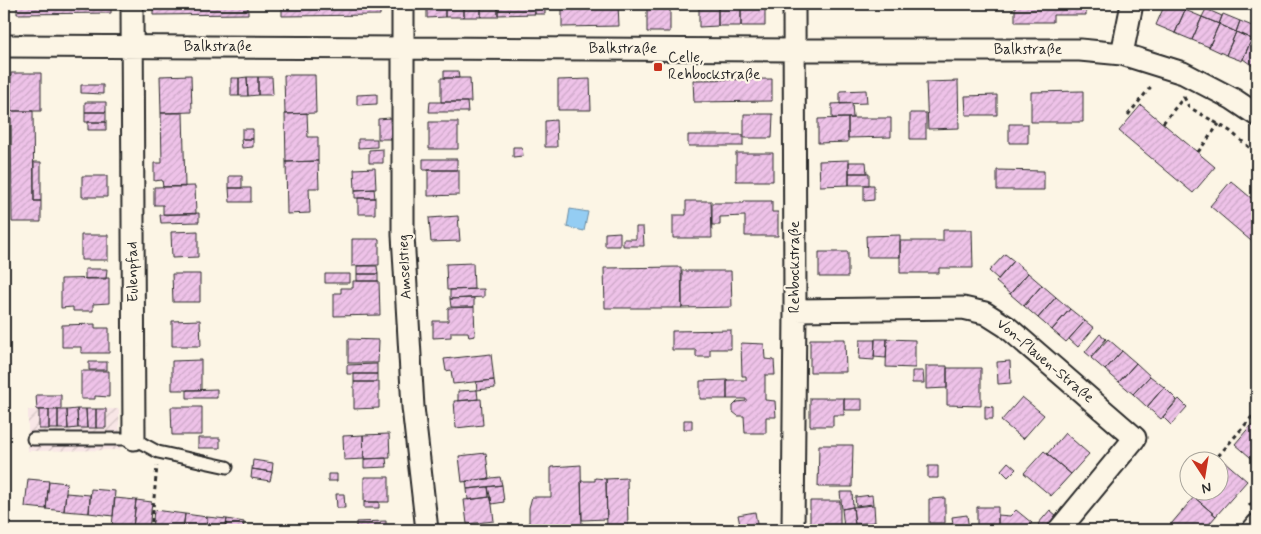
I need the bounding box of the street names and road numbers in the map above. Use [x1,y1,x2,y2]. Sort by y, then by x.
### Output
street label: Balkstraße [184,37,252,57]
street label: Balkstraße [589,39,657,59]
street label: Balkstraße [994,40,1062,60]
street label: Rehbockstraße [785,221,805,313]
street label: Amselstieg [393,234,417,300]
street label: Eulenpfad [122,241,144,303]
street label: Von-Plauen-Straße [992,314,1098,408]

